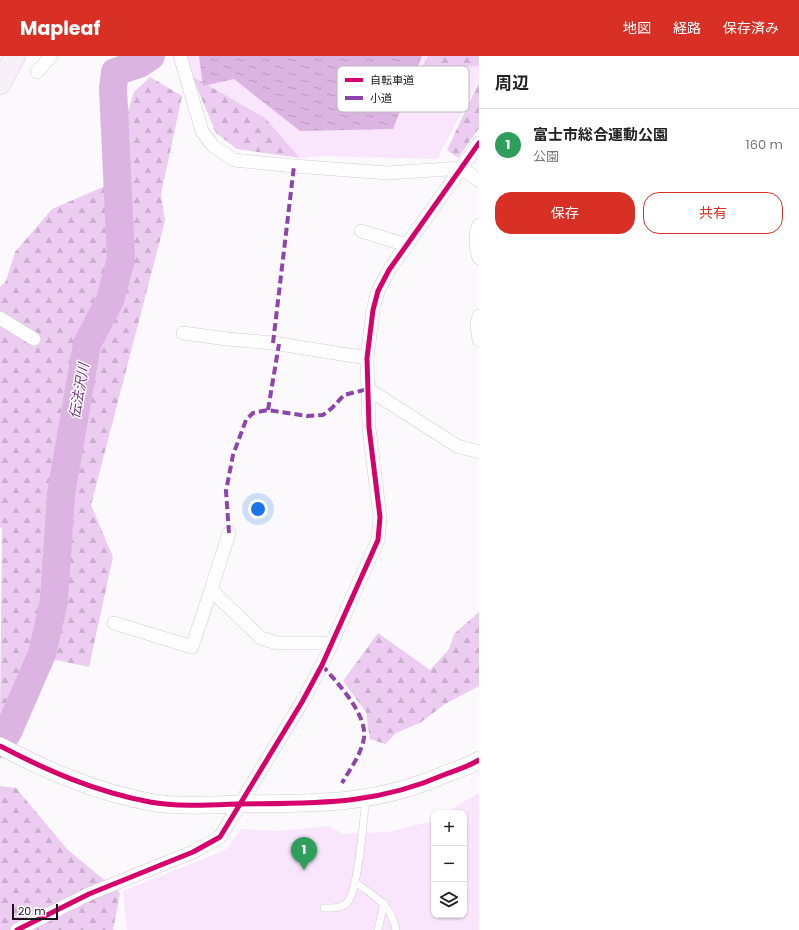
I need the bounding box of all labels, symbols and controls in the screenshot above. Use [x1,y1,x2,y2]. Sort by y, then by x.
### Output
text: Mapleaf [20,15,100,42]
text: 地図 [623,18,651,38]
text: 経路 [673,18,701,38]
text: 保存済み [723,18,779,38]
legend [337,66,469,112]
text: 周辺 [495,71,529,95]
text: 自転車道 [370,72,414,88]
text: 小道 [370,90,392,106]
text: 富士市総合運動公園 [533,124,668,145]
text: 1 [506,135,510,154]
text: 160 m [746,135,783,154]
text: 公園 [533,147,559,166]
button: 保存 [495,192,635,234]
button: 共有 [643,192,783,234]
water label: 伝法沢川 [64,360,94,420]
your location [248,499,268,519]
map controls [431,810,467,918]
button: + [431,810,467,846]
pin: 1 [291,837,317,870]
button: − [431,846,467,882]
button: layers [431,882,467,918]
scale bar [12,902,58,921]
text: 20 m [18,903,46,919]

